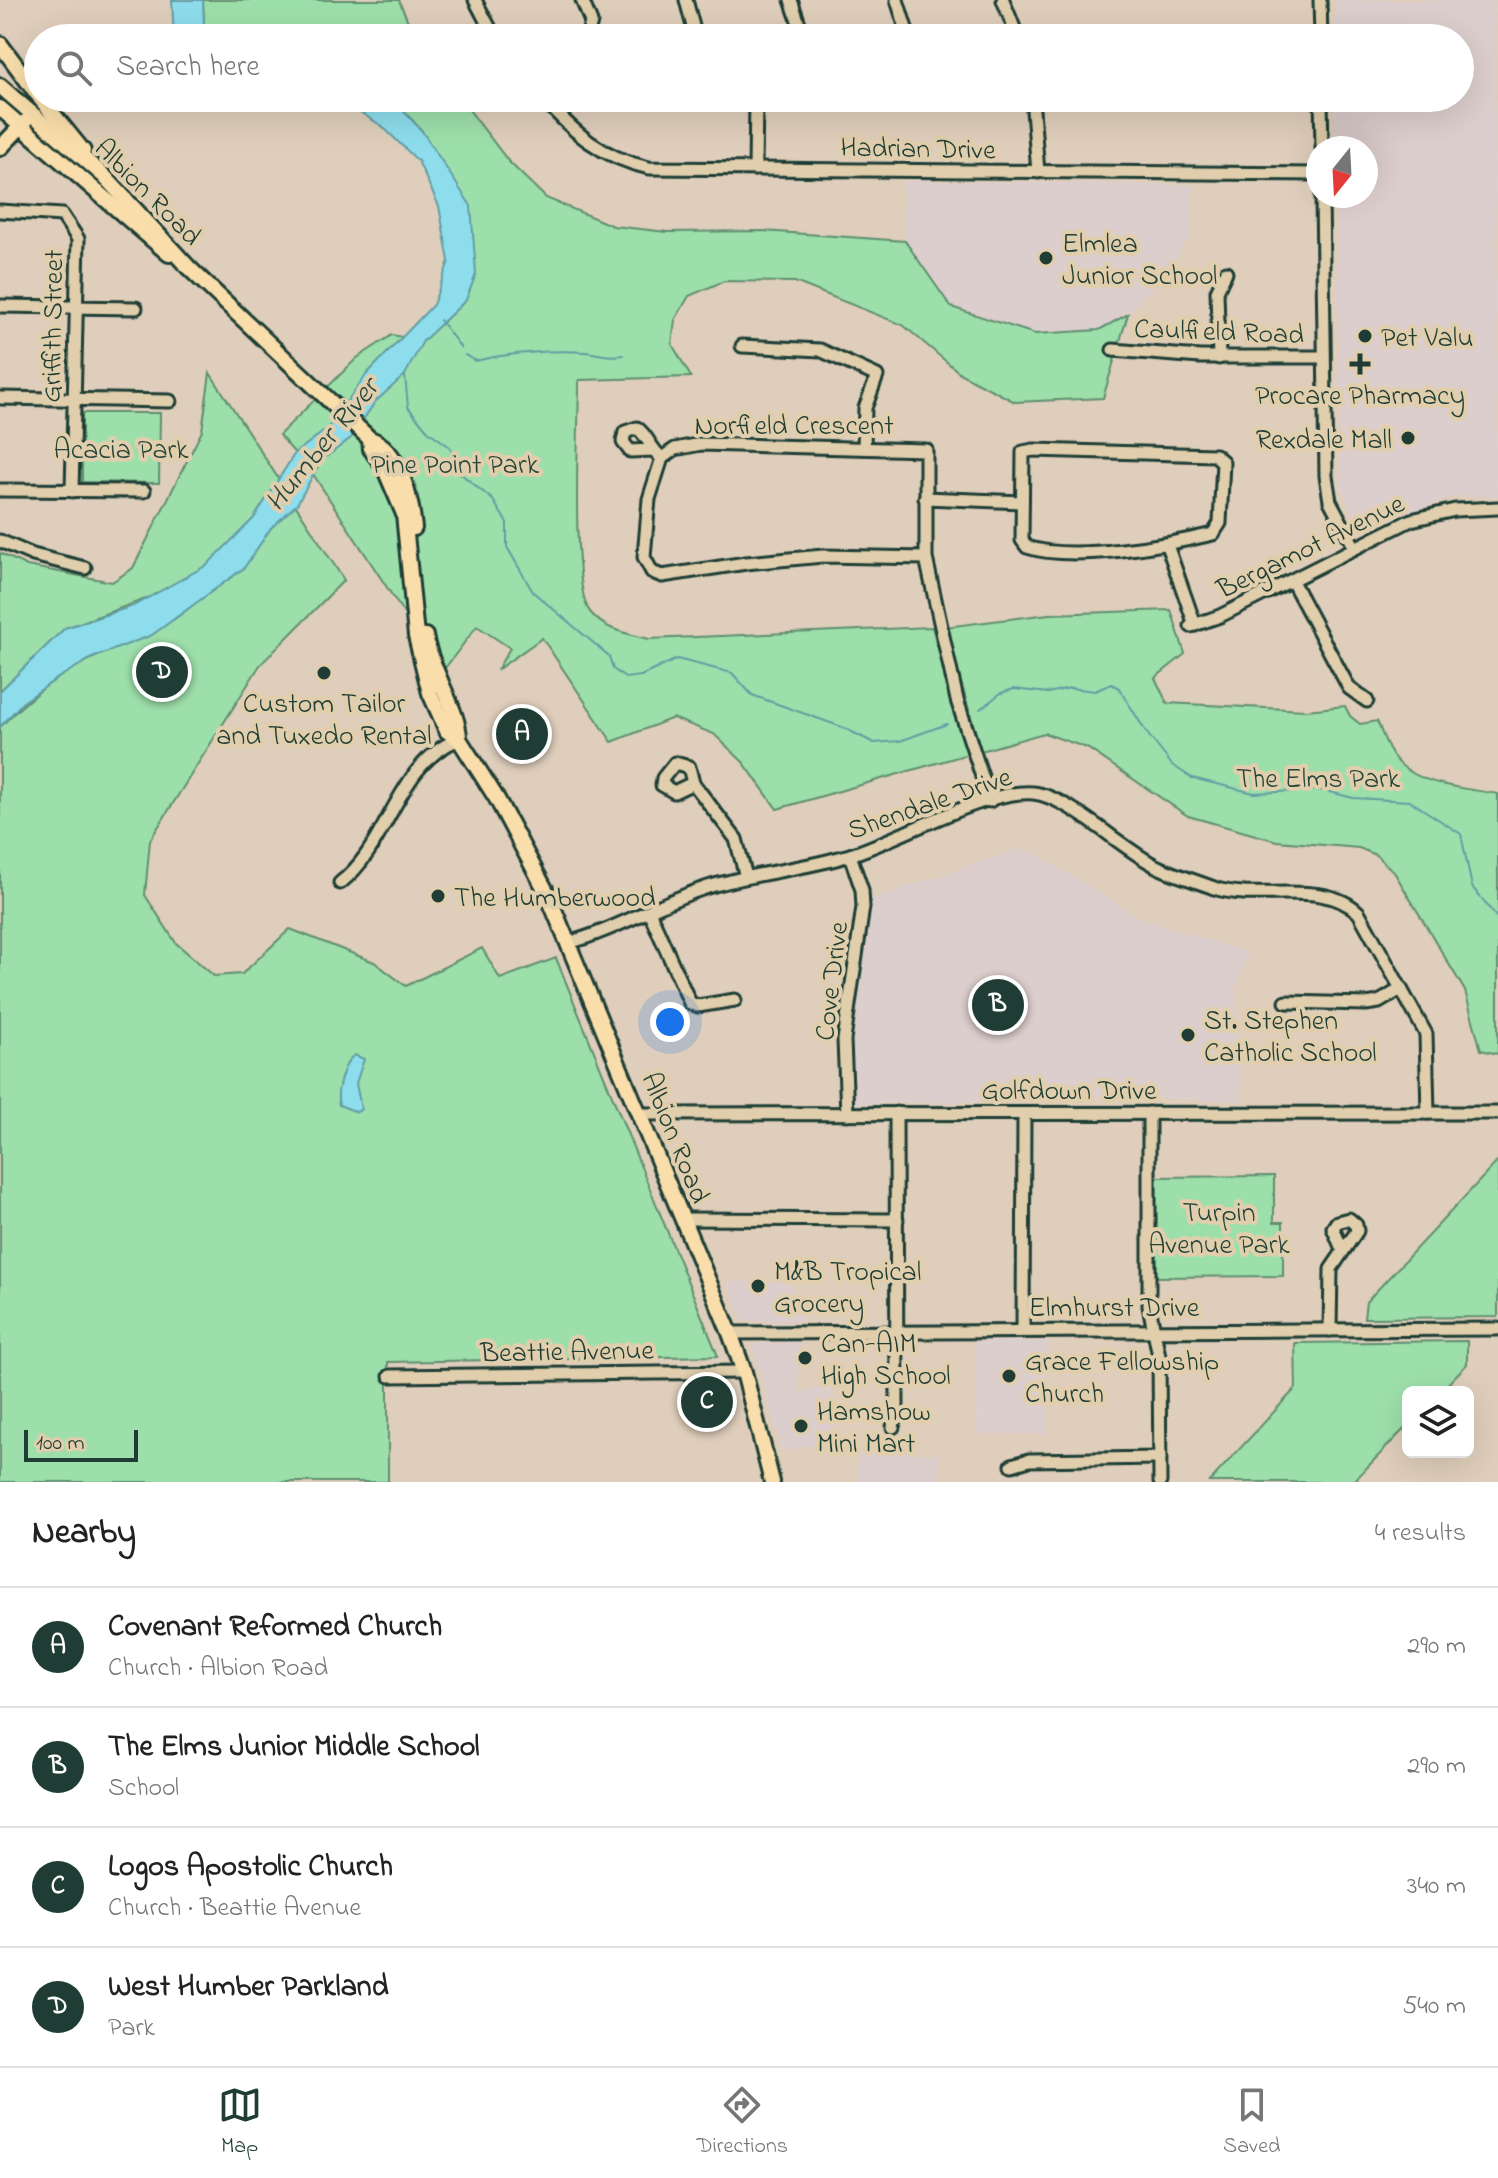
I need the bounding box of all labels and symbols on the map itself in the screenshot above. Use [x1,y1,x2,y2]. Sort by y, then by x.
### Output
street label: Hadrian Drive [840,129,996,172]
street label: Albion Road [83,130,210,257]
north arrow [1306,136,1378,208]
place label: Elmlea Junior School [1062,225,1217,298]
street label: Griffith Street [33,249,76,403]
marker: Elmlea Junior School [1037,249,1055,267]
street label: Caulfield Road [1133,310,1305,357]
place label: Pet Valu [1381,319,1473,360]
marker: Pet Valu [1356,327,1374,345]
marker: Procare Pharmacy [1351,355,1369,373]
water label: Humber River [256,367,393,522]
place label: Procare Pharmacy [1255,377,1465,418]
street label: Norfield Crescent [694,407,894,448]
place label: Rexdale Mall [1256,421,1392,462]
marker: Rexdale Mall [1399,429,1417,447]
park label: Acacia Park [54,431,189,472]
park label: Pine Point Park [371,446,540,487]
street label: Bergamot Avenue [1210,485,1413,612]
pin: D [136,642,188,702]
marker: Custom Tailor and Tuxedo Rental [315,664,333,682]
place label: Custom Tailor and Tuxedo Rental [216,685,432,758]
pin: A [496,704,548,764]
street label: Shendale Drive [843,758,1018,853]
park label: The Elms Park [1236,760,1401,801]
place label: The Humberwood [454,879,656,920]
marker: The Humberwood [429,887,447,905]
street label: Cove Drive [806,919,861,1043]
pin: B [972,975,1024,1035]
your location [650,1002,690,1042]
place label: St. Stephen Catholic School [1204,1002,1377,1075]
marker: St. Stephen Catholic School [1179,1026,1197,1044]
street label: Albion Road [629,1067,719,1210]
street label: Golfdown Drive [981,1072,1157,1113]
park label: Turpin Avenue Park [1148,1194,1290,1267]
place label: M&B Tropical Grocery [774,1253,921,1326]
marker: M&B Tropical Grocery [749,1277,767,1295]
street label: Elmhurst Drive [1029,1289,1200,1330]
place label: Can-AIM High School [821,1325,951,1398]
street label: Beattie Avenue [479,1331,655,1376]
place label: Grace Fellowship Church [1025,1343,1219,1416]
marker: Can-AIM High School [796,1349,814,1367]
marker: Grace Fellowship Church [1000,1367,1018,1385]
pin: C [681,1372,733,1432]
place label: Hamshow Mini Mart [817,1393,931,1466]
marker: Hamshow Mini Mart [792,1417,810,1435]
scale bar [24,1426,138,1462]

